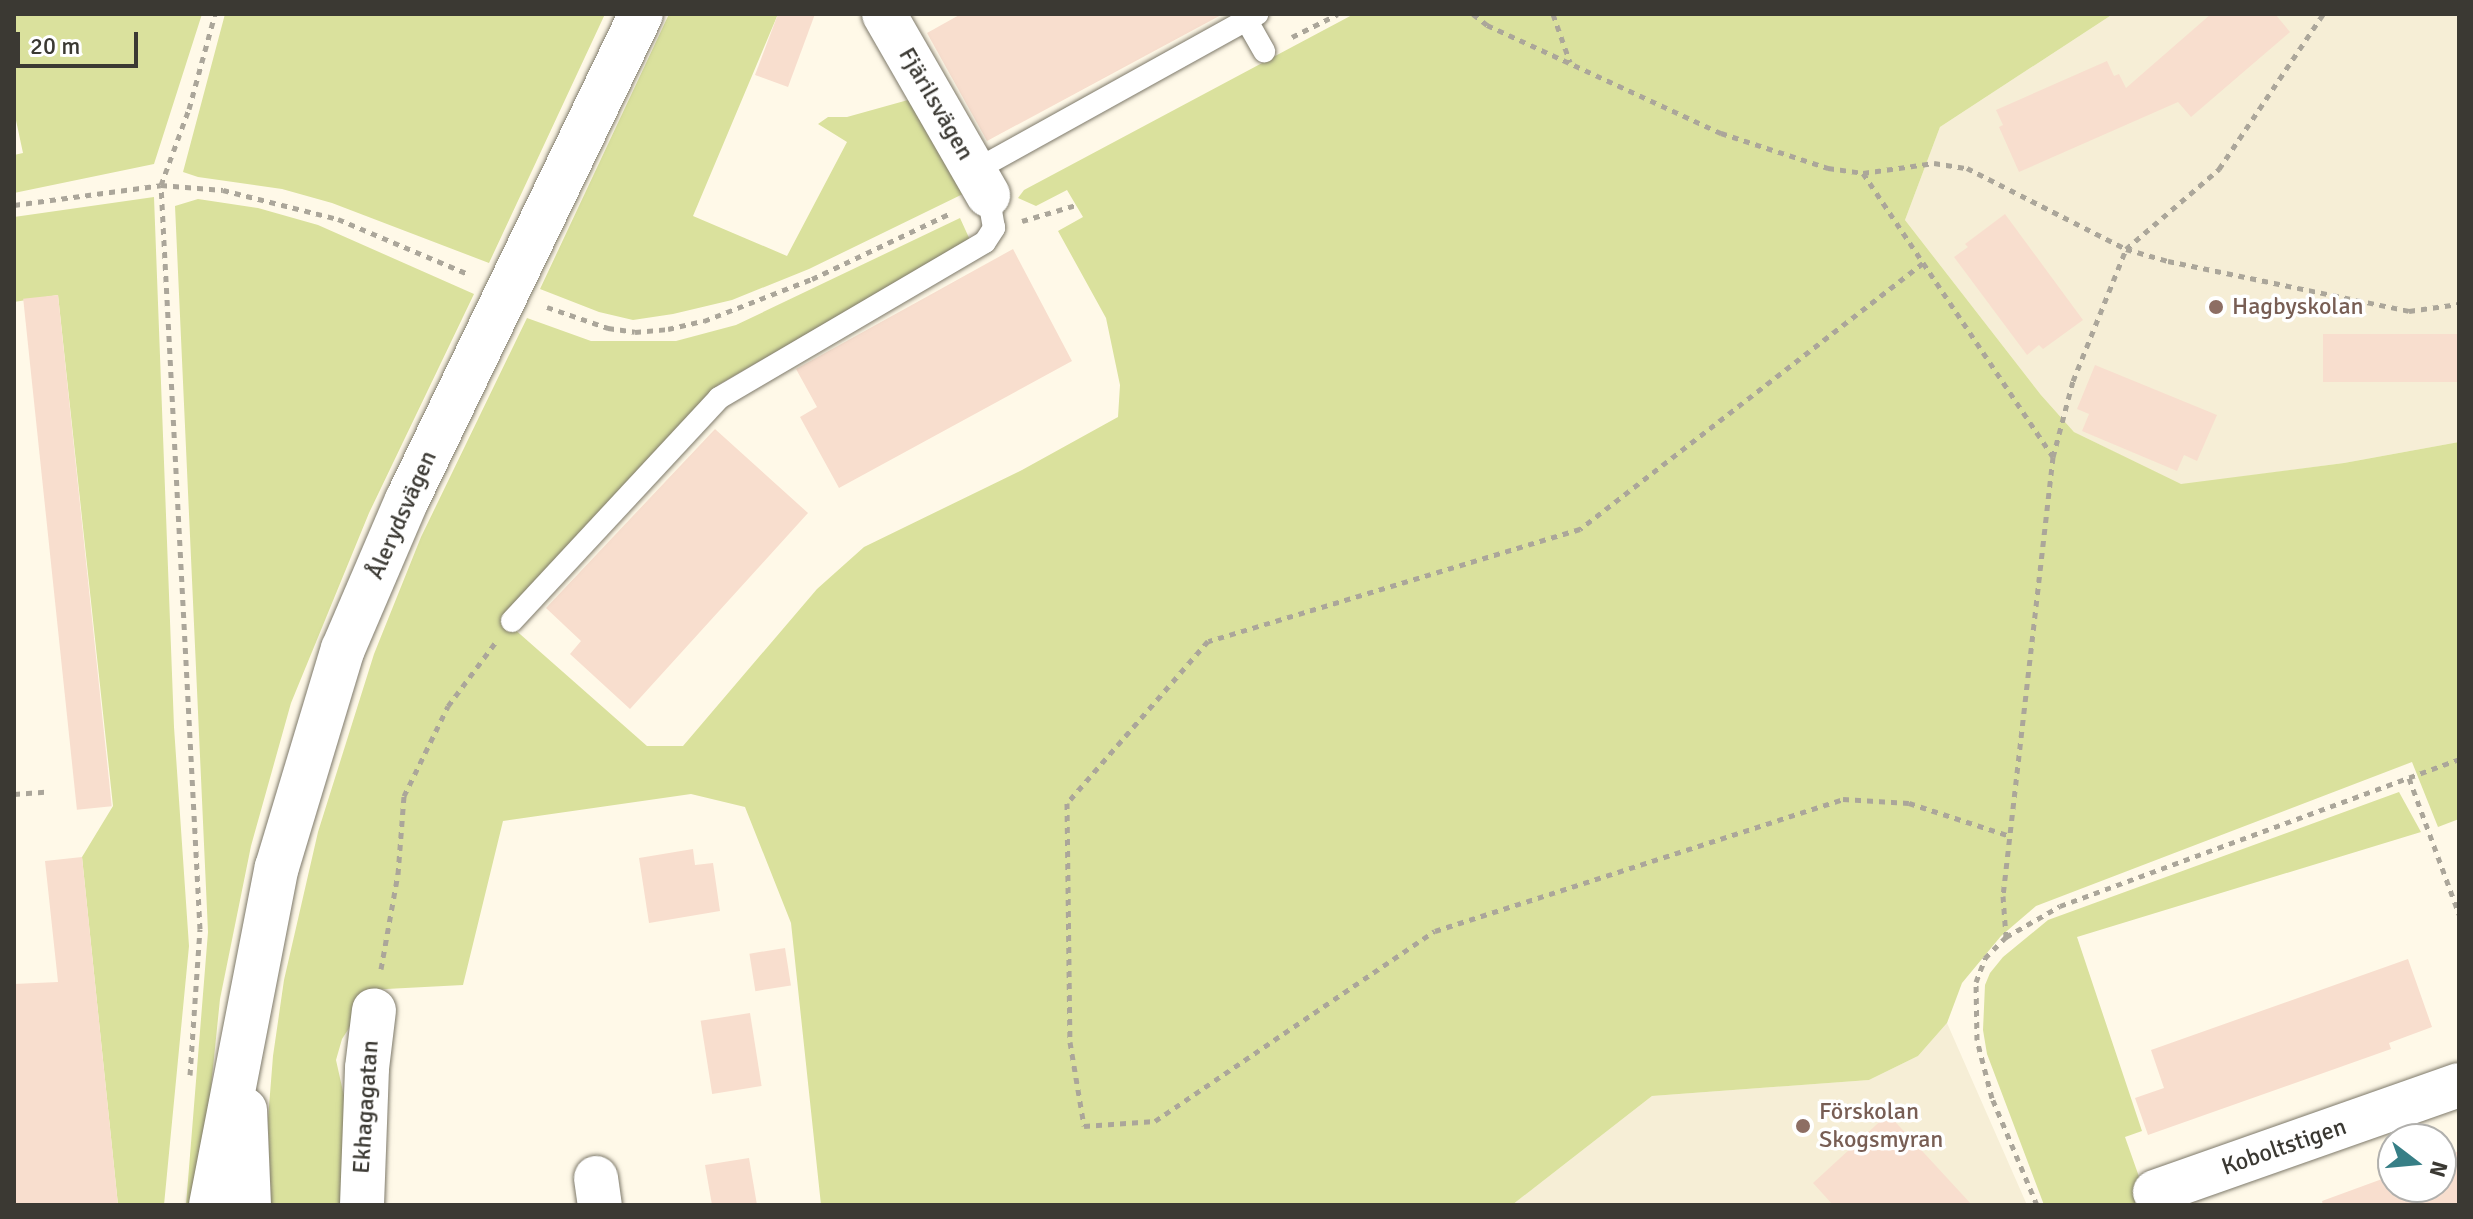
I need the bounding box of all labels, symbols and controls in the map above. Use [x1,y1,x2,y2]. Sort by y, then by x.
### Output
scale bar [20,16,142,66]
text: 20 m [30,31,80,61]
street label: Fjärilsvägen [892,43,980,165]
place label: Hagbyskolan [2232,293,2364,321]
marker: Hagbyskolan [2207,298,2225,316]
street label: Ålerydsvägen [361,446,443,584]
street label: Ekhagagatan [347,1039,385,1175]
place label: Förskolan Skogsmyran [1819,1098,1943,1154]
street label: Koboltstigen [2218,1112,2350,1182]
marker: Förskolan Skogsmyran [1794,1117,1812,1135]
north arrow [2377,1123,2457,1203]
text: N [2424,1158,2454,1180]

